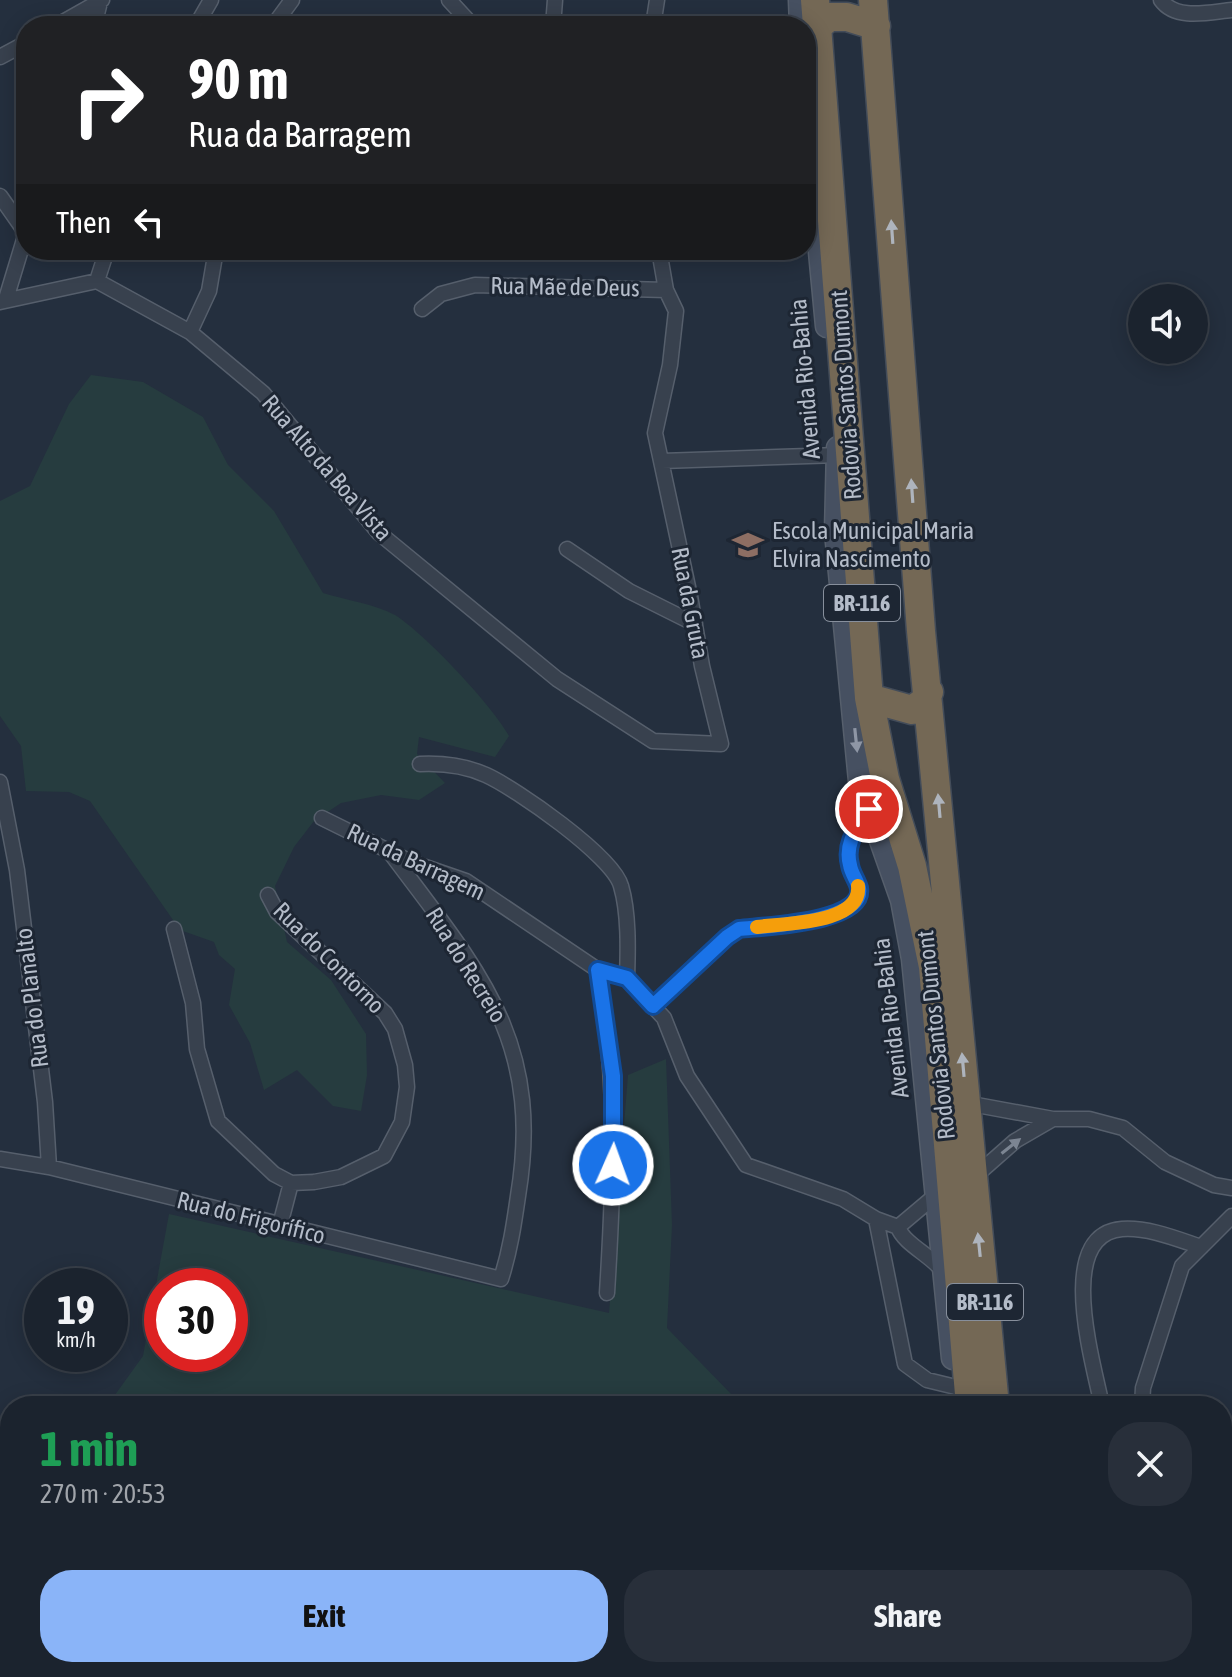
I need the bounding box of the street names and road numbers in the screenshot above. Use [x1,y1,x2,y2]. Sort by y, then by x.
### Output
street label: Rua Mãe de Deus [490,272,640,301]
street label: Rodovia Santos Dumont [825,289,866,501]
street label: Avenida Rio-Bahia [784,298,825,460]
street label: Rua Alto da Boa Vista [257,389,398,546]
street label: Rua da Gruta [666,545,715,661]
road number: BR-116 [824,585,900,621]
street label: Rua da Barragem [343,818,490,905]
street label: Rua do Contorno [268,897,390,1019]
street label: Rua do Recreio [420,902,512,1027]
street label: Rua do Planalto [10,927,53,1069]
street label: Rodovia Santos Dumont [911,929,960,1141]
street label: Avenida Rio-Bahia [867,937,914,1100]
street label: Rua do Frigorífico [174,1186,328,1249]
road number: BR-116 [947,1284,1023,1320]

